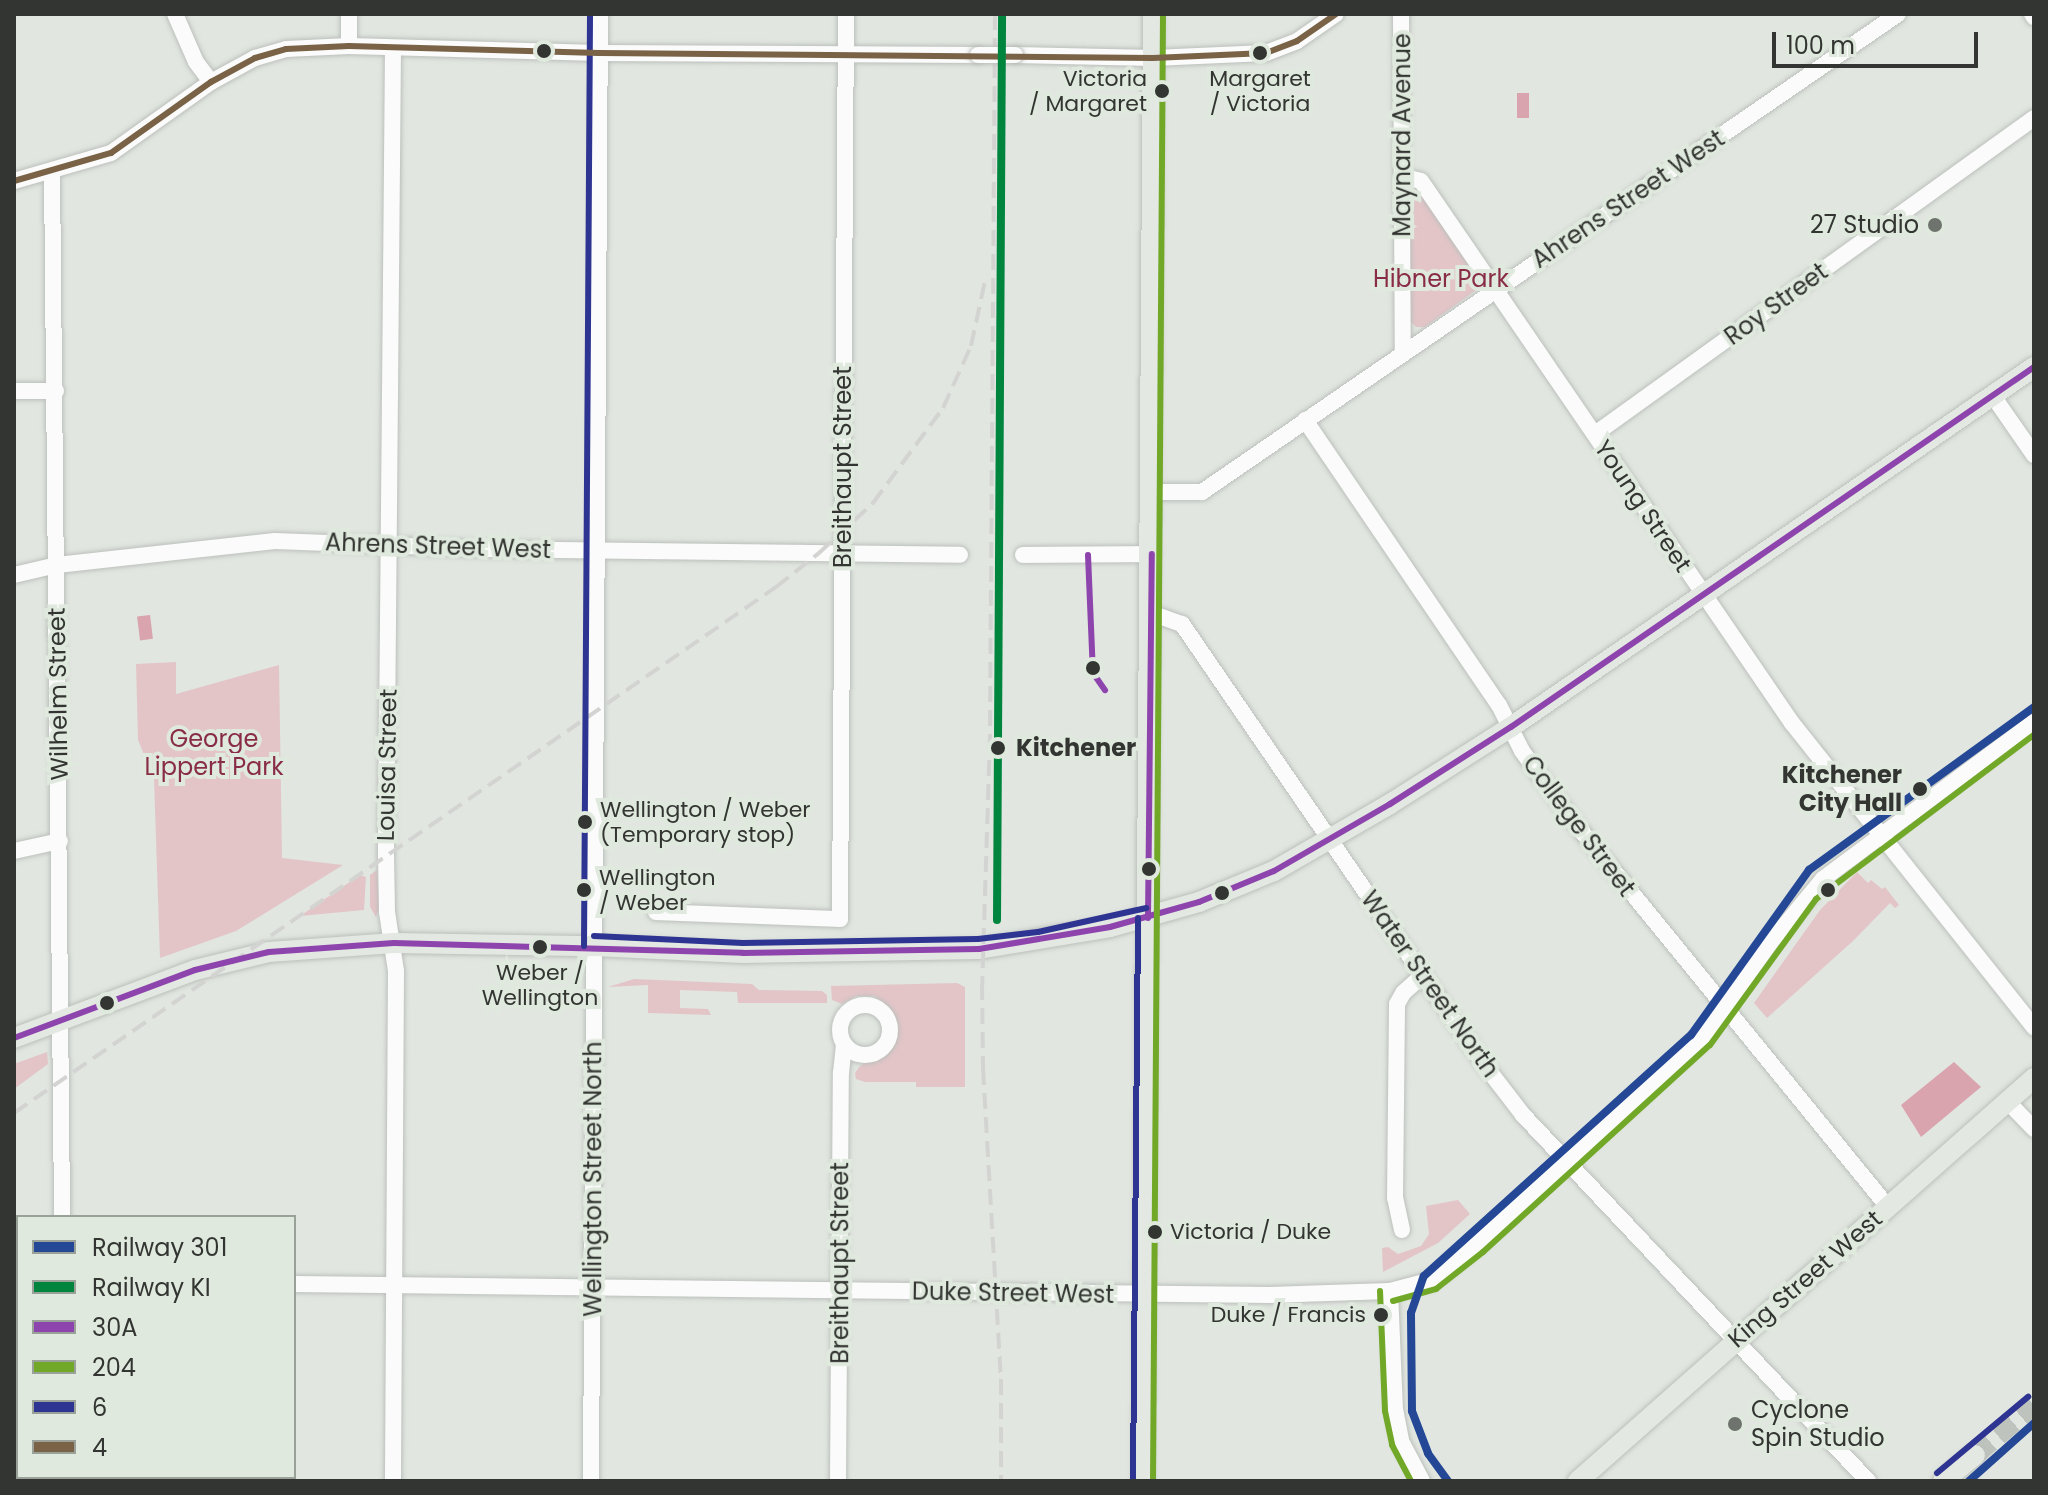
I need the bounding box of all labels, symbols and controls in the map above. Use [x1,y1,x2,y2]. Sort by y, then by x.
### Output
scale bar [1776,16,1982,66]
text: 100 m [1786,29,1855,62]
street label: Maynard Avenue [1388,33,1416,237]
unlabelled marker [536,43,552,59]
marker: Margaret / Victoria [1252,45,1268,61]
place label: Victoria / Margaret [1029,65,1147,116]
place label: Margaret / Victoria [1209,65,1311,116]
marker: Victoria / Margaret [1154,83,1170,99]
street label: Ahrens Street West [1526,124,1730,274]
place label: 27 Studio [1810,211,1919,239]
marker: 27 Studio [1926,216,1944,234]
street label: Roy Street [1719,257,1833,351]
park label: Hibner Park [1373,265,1509,293]
street label: Breithaupt Street [829,366,857,568]
street label: Young Street [1588,435,1698,577]
street label: Ahrens Street West [325,528,551,564]
street label: Wilhelm Street [42,607,74,781]
unlabelled marker [1085,660,1101,676]
street label: Louisa Street [371,689,403,841]
park label: George Lippert Park [144,725,284,781]
place label: Kitchener [1016,734,1136,762]
marker: Kitchener [987,737,1009,759]
street label: College Street [1517,750,1641,902]
place label: Kitchener City Hall [1782,761,1902,817]
marker: Kitchener City Hall [1909,778,1931,800]
place label: Wellington / Weber (Temporary stop) [600,796,811,848]
marker: Wellington / Weber (Temporary stop) [577,814,593,830]
unlabelled marker [1141,861,1157,877]
place label: Wellington / Weber [599,864,715,916]
marker: Wellington / Weber [576,882,592,898]
unlabelled marker [1820,882,1836,898]
unlabelled marker [1214,885,1230,901]
street label: Water Street North [1355,885,1505,1083]
marker: Weber / Wellington [532,939,548,955]
place label: Weber / Wellington [482,959,598,1010]
unlabelled marker [99,995,115,1011]
street label: Wellington Street North [579,1041,607,1317]
street label: Breithaupt Street [826,1162,854,1364]
street label: King Street West [1722,1204,1888,1354]
legend [16,1215,296,1479]
place label: Victoria / Duke [1170,1219,1331,1245]
marker: Victoria / Duke [1147,1224,1163,1240]
text: Railway 301 [92,1231,227,1264]
text: Railway KI [92,1271,211,1304]
street label: Duke Street West [912,1277,1114,1309]
place label: Duke / Francis [1211,1302,1366,1328]
marker: Duke / Francis [1373,1307,1389,1323]
text: 30A [92,1311,137,1344]
text: 204 [92,1351,136,1384]
text: 6 [92,1391,107,1424]
place label: Cyclone Spin Studio [1751,1396,1885,1452]
marker: Cyclone Spin Studio [1726,1415,1744,1433]
text: 4 [92,1431,107,1464]

